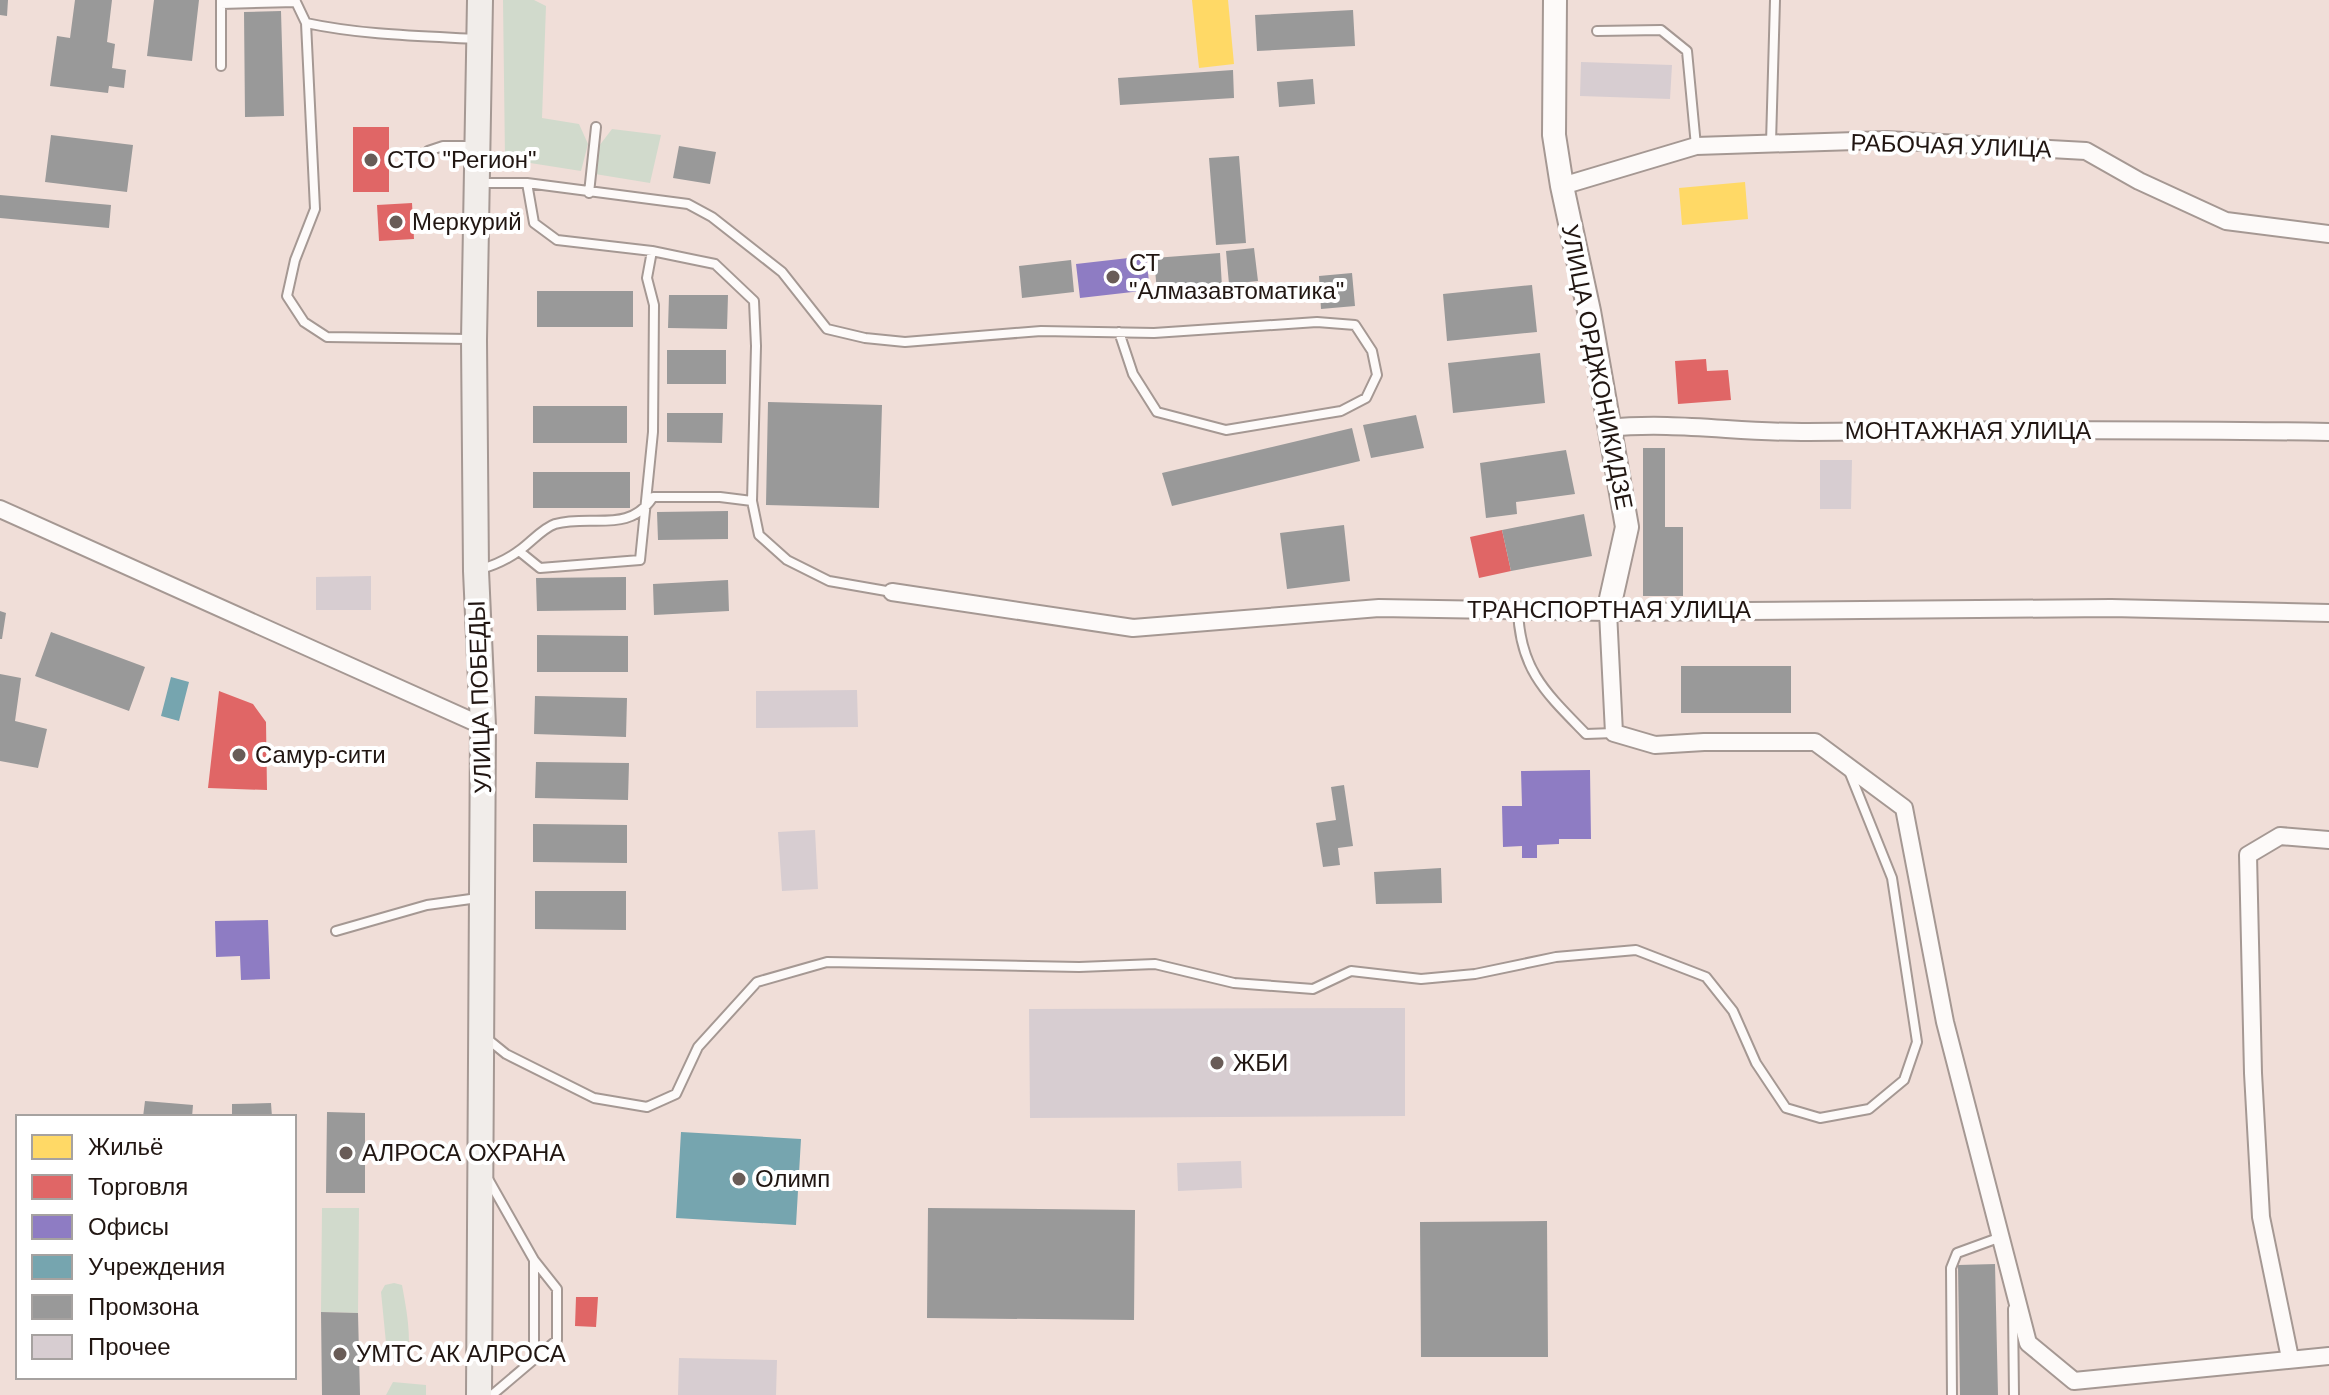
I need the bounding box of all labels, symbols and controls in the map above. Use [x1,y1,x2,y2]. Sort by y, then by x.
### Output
street label: РАБОЧАЯ УЛИЦА [1850,128,2052,163]
place label: СТО "Регион" [387,146,537,173]
marker: СТО "Регион" [362,151,380,169]
place label: Меркурий [412,208,522,235]
marker: Меркурий [387,213,405,231]
street label: УЛИЦА ОРДЖОНИКИДЗЕ [1557,222,1638,512]
place label: СТ "Алмазавтоматика" [1129,249,1344,304]
marker: СТ "Алмазавтоматика" [1104,268,1122,286]
street label: МОНТАЖНАЯ УЛИЦА [1845,417,2091,444]
street label: ТРАНСПОРТНАЯ УЛИЦА [1467,596,1751,623]
street label: УЛИЦА ПОБЕДЫ [463,600,496,794]
place label: Самур-сити [255,741,386,768]
marker: Самур-сити [230,746,248,764]
place label: ЖБИ [1233,1049,1288,1076]
marker: ЖБИ [1208,1054,1226,1072]
legend [16,1115,296,1379]
text: Жильё [88,1133,163,1160]
place label: АЛРОСА ОХРАНА [362,1139,565,1166]
marker: АЛРОСА ОХРАНА [337,1144,355,1162]
place label: Олимп [755,1165,830,1192]
marker: Олимп [730,1170,748,1188]
text: Торговля [88,1173,188,1200]
text: Офисы [88,1213,169,1240]
text: Учреждения [88,1253,225,1280]
text: Промзона [88,1293,200,1320]
text: Прочее [88,1333,171,1360]
place label: УМТС АК АЛРОСА [356,1340,566,1367]
marker: УМТС АК АЛРОСА [331,1345,349,1363]

